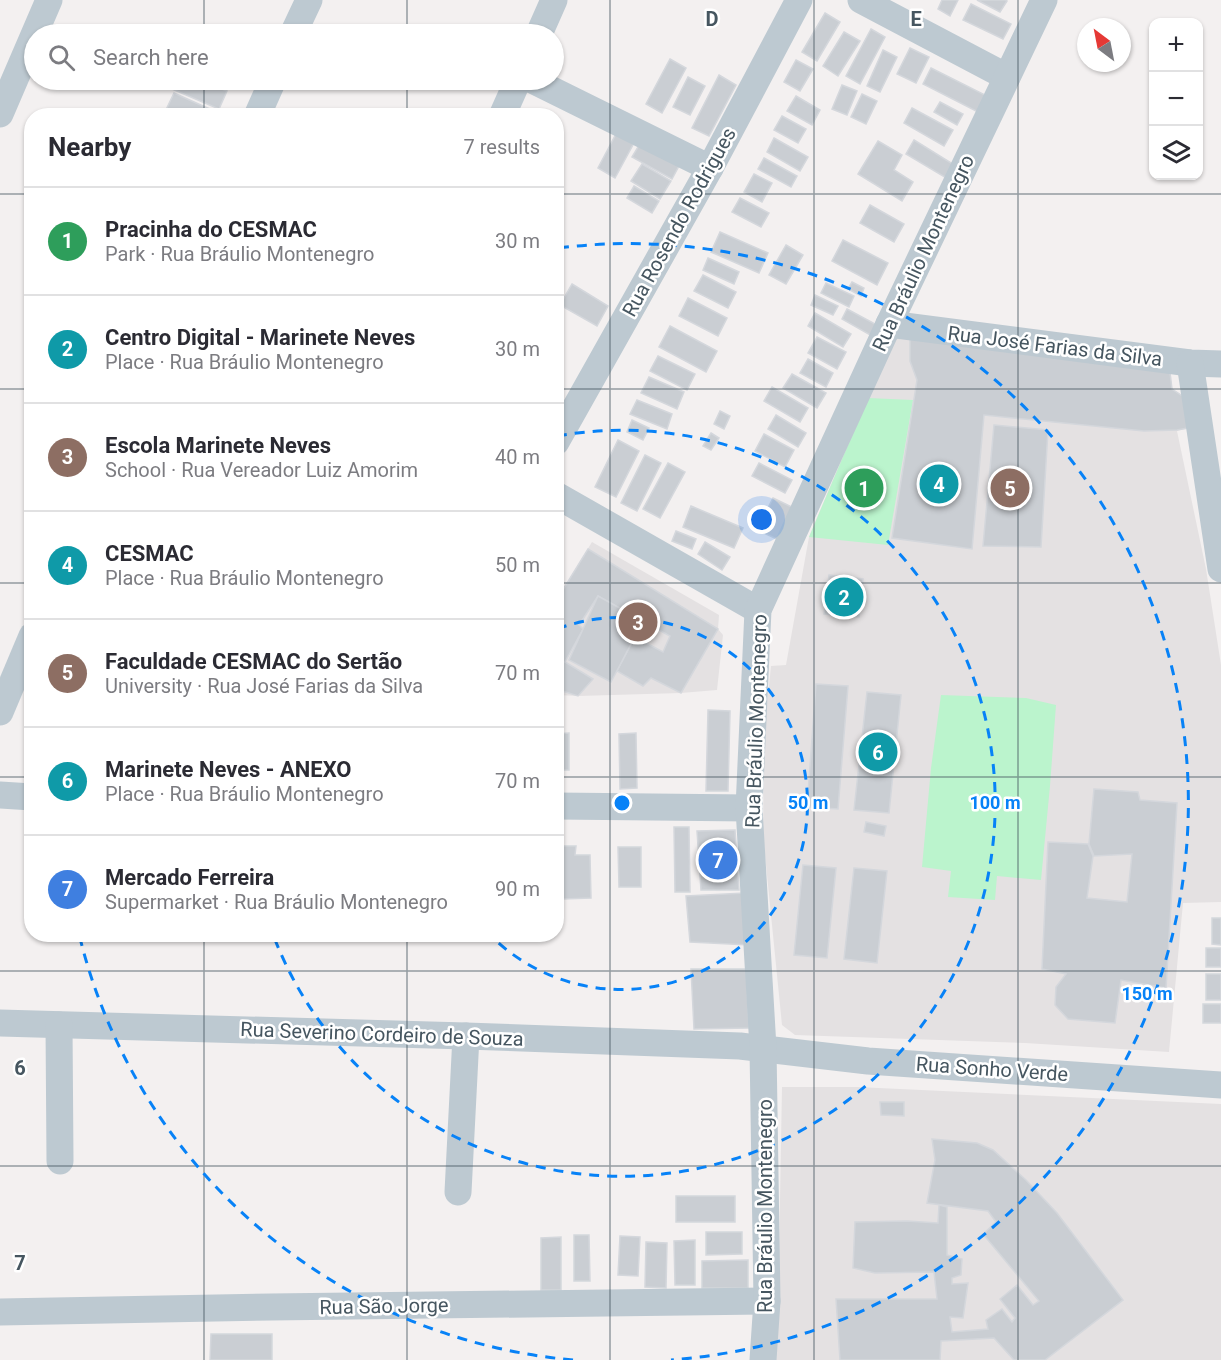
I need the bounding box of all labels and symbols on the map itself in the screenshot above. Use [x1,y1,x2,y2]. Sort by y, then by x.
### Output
text: D [706,7,719,31]
text: E [910,7,922,31]
north arrow [1077,18,1131,72]
street label: Rua Rosendo Rodrigues [617,123,741,321]
street label: Rua Bráulio Montenegro [867,151,979,355]
street label: Rua José Farias da Silva [946,321,1164,371]
pin: 4 [920,462,958,506]
pin: 1 [844,466,884,510]
pin: 5 [990,466,1030,510]
your location [747,505,776,534]
pin: 2 [824,574,864,620]
pin: 3 [618,600,658,644]
street label: Rua Bráulio Montenegro [740,614,772,828]
pin: 6 [858,730,898,774]
text: 50 m [788,792,828,813]
text: 100 m [969,792,1021,813]
centre of rings [612,793,632,813]
pin: 7 [698,838,738,882]
text: 150 m [1121,983,1173,1004]
street label: Rua Severino Cordeiro de Souza [240,1017,524,1051]
street label: Rua Sonho Verde [915,1052,1069,1086]
text: 6 [14,1056,26,1080]
street label: Rua Bráulio Montenegro [753,1099,777,1313]
text: 7 [14,1251,26,1275]
street label: Rua São Jorge [319,1293,449,1319]

